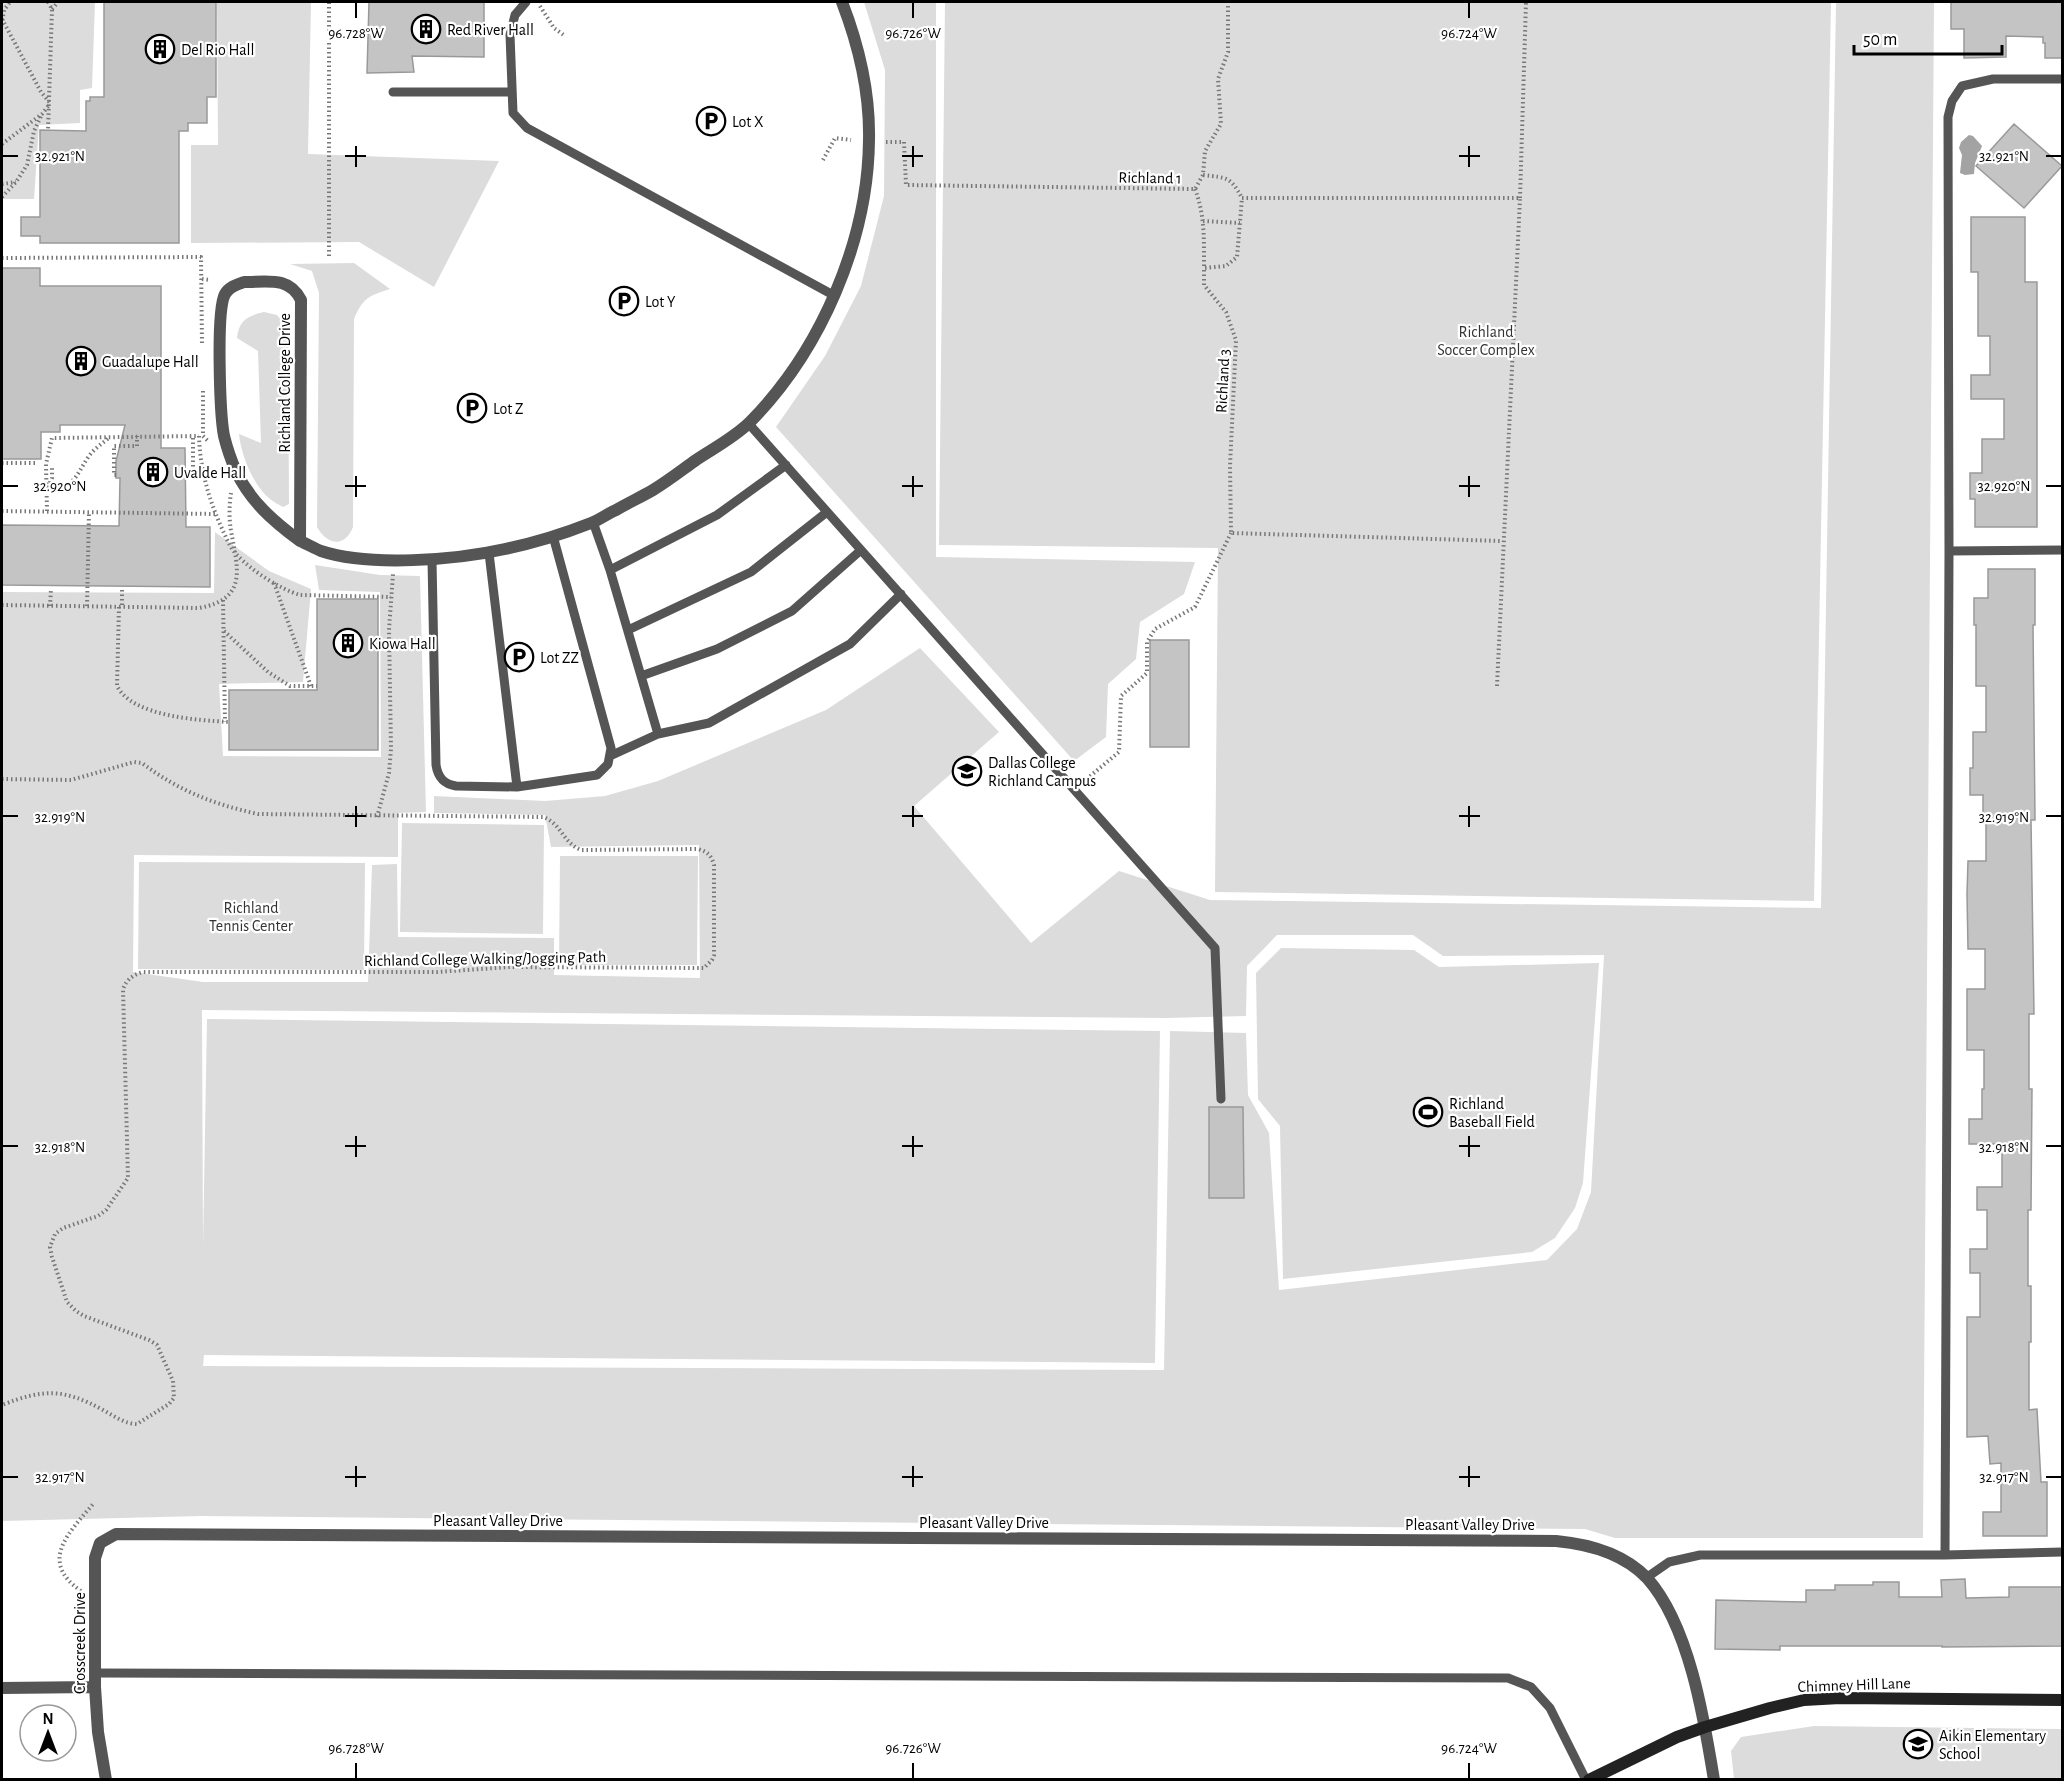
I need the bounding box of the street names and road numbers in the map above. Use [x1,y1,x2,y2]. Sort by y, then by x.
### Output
street label: Richland 1 [1118,169,1182,187]
street label: Richland College Drive [277,313,293,453]
street label: Richland 3 [1213,349,1233,414]
street label: Richland College Walking/Jogging Path [364,949,606,969]
street label: Pleasant Valley Drive [433,1513,563,1530]
street label: Pleasant Valley Drive [919,1515,1049,1532]
street label: Pleasant Valley Drive [1405,1517,1535,1534]
street label: Crosscreek Drive [72,1592,88,1694]
street label: Chimney Hill Lane [1797,1675,1911,1696]

